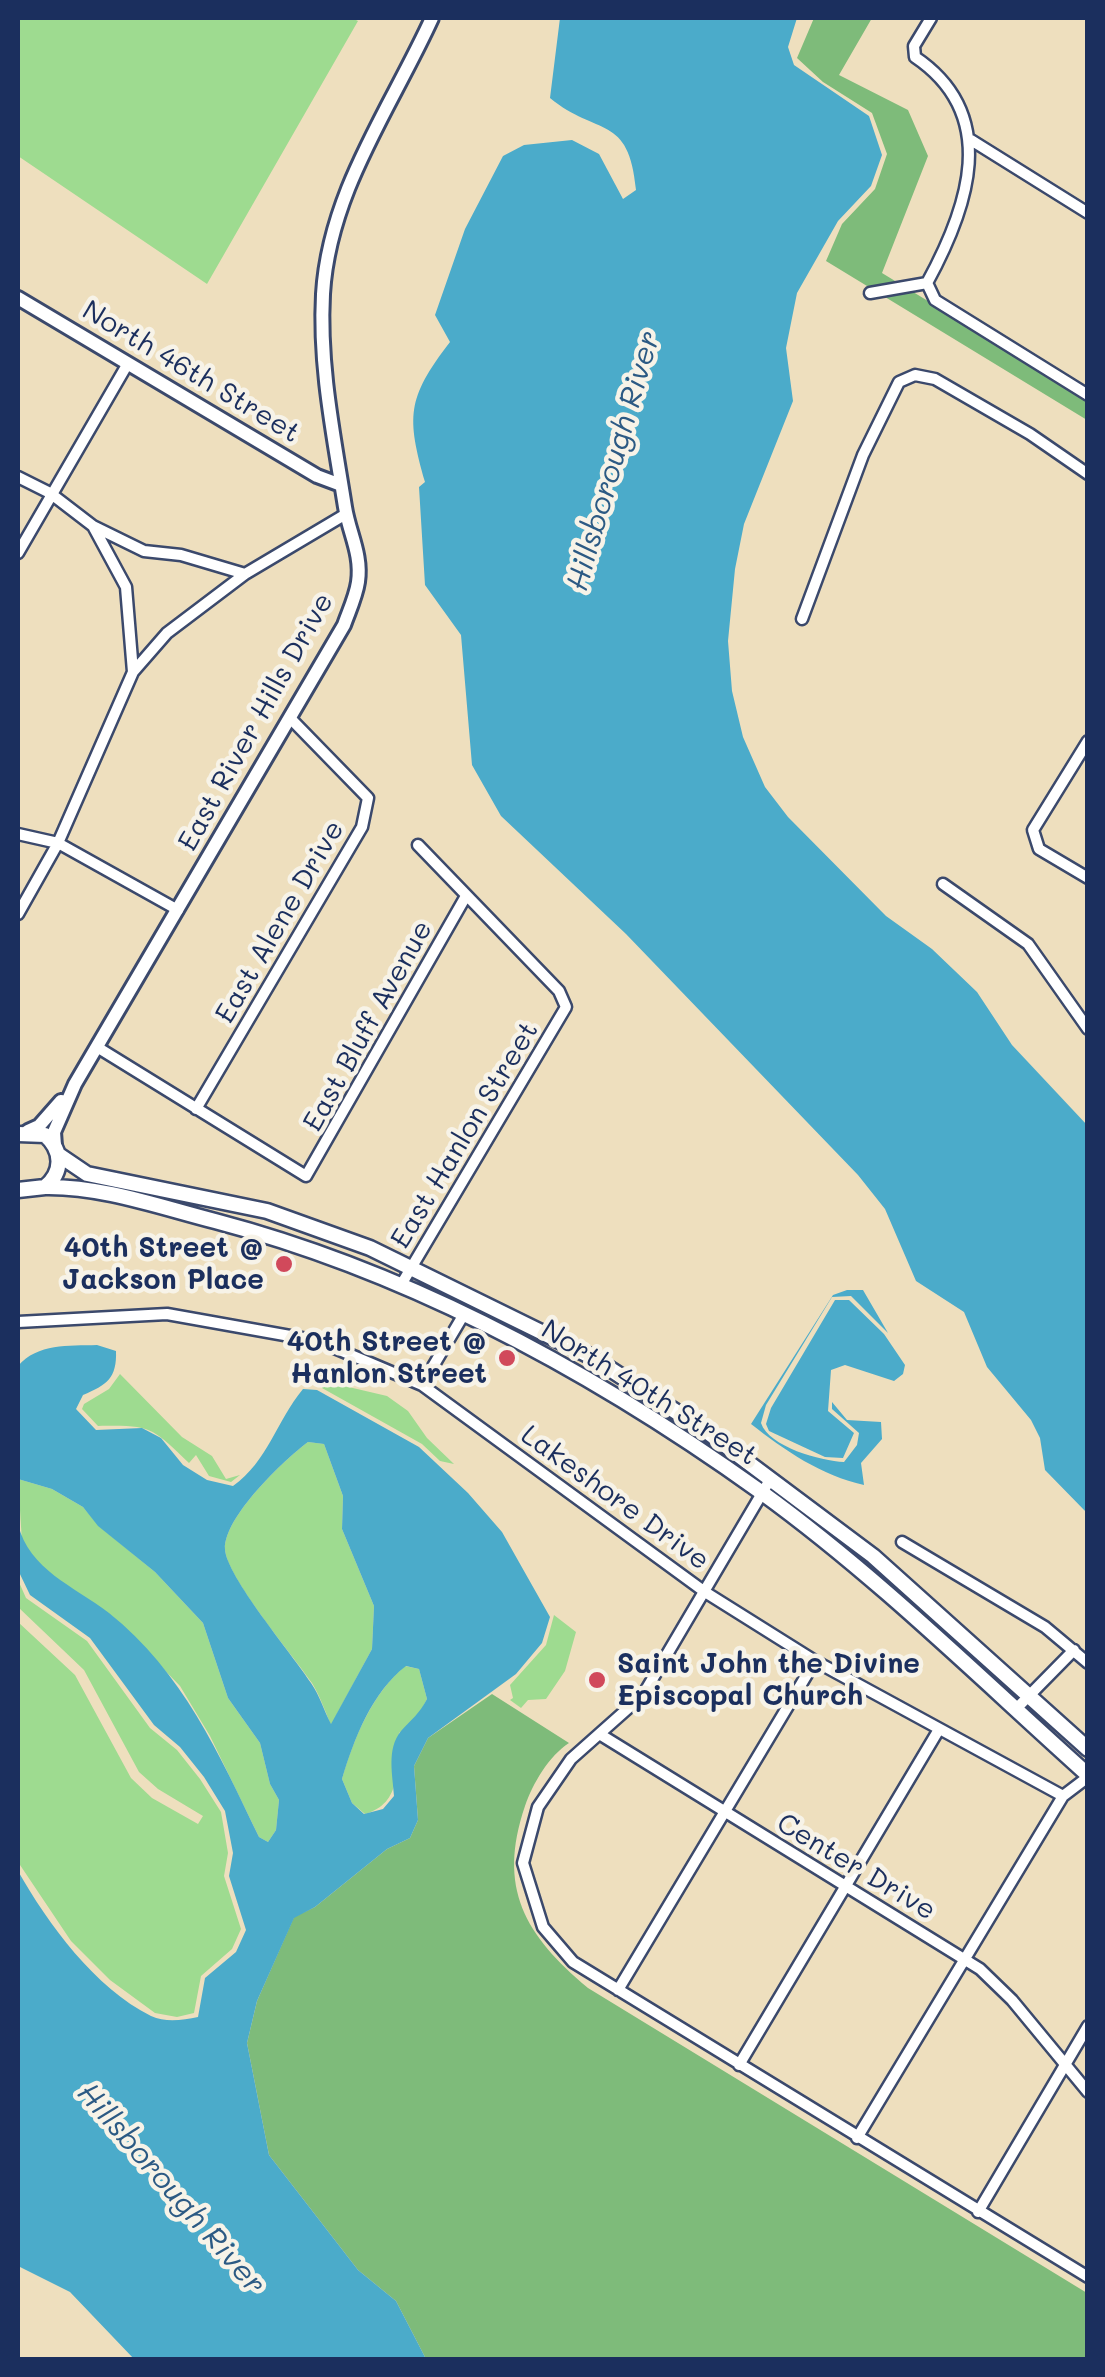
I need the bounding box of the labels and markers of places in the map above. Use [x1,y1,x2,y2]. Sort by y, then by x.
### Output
place label: 40th Street @ Jackson Place [62,1231,264,1297]
marker: 40th Street @ Jackson Place [273,1253,295,1275]
place label: 40th Street @ Hanlon Street [287,1325,487,1391]
marker: 40th Street @ Hanlon Street [496,1347,518,1369]
place label: Saint John the Divine Episcopal Church [617,1647,920,1713]
marker: Saint John the Divine Episcopal Church [586,1669,608,1691]

